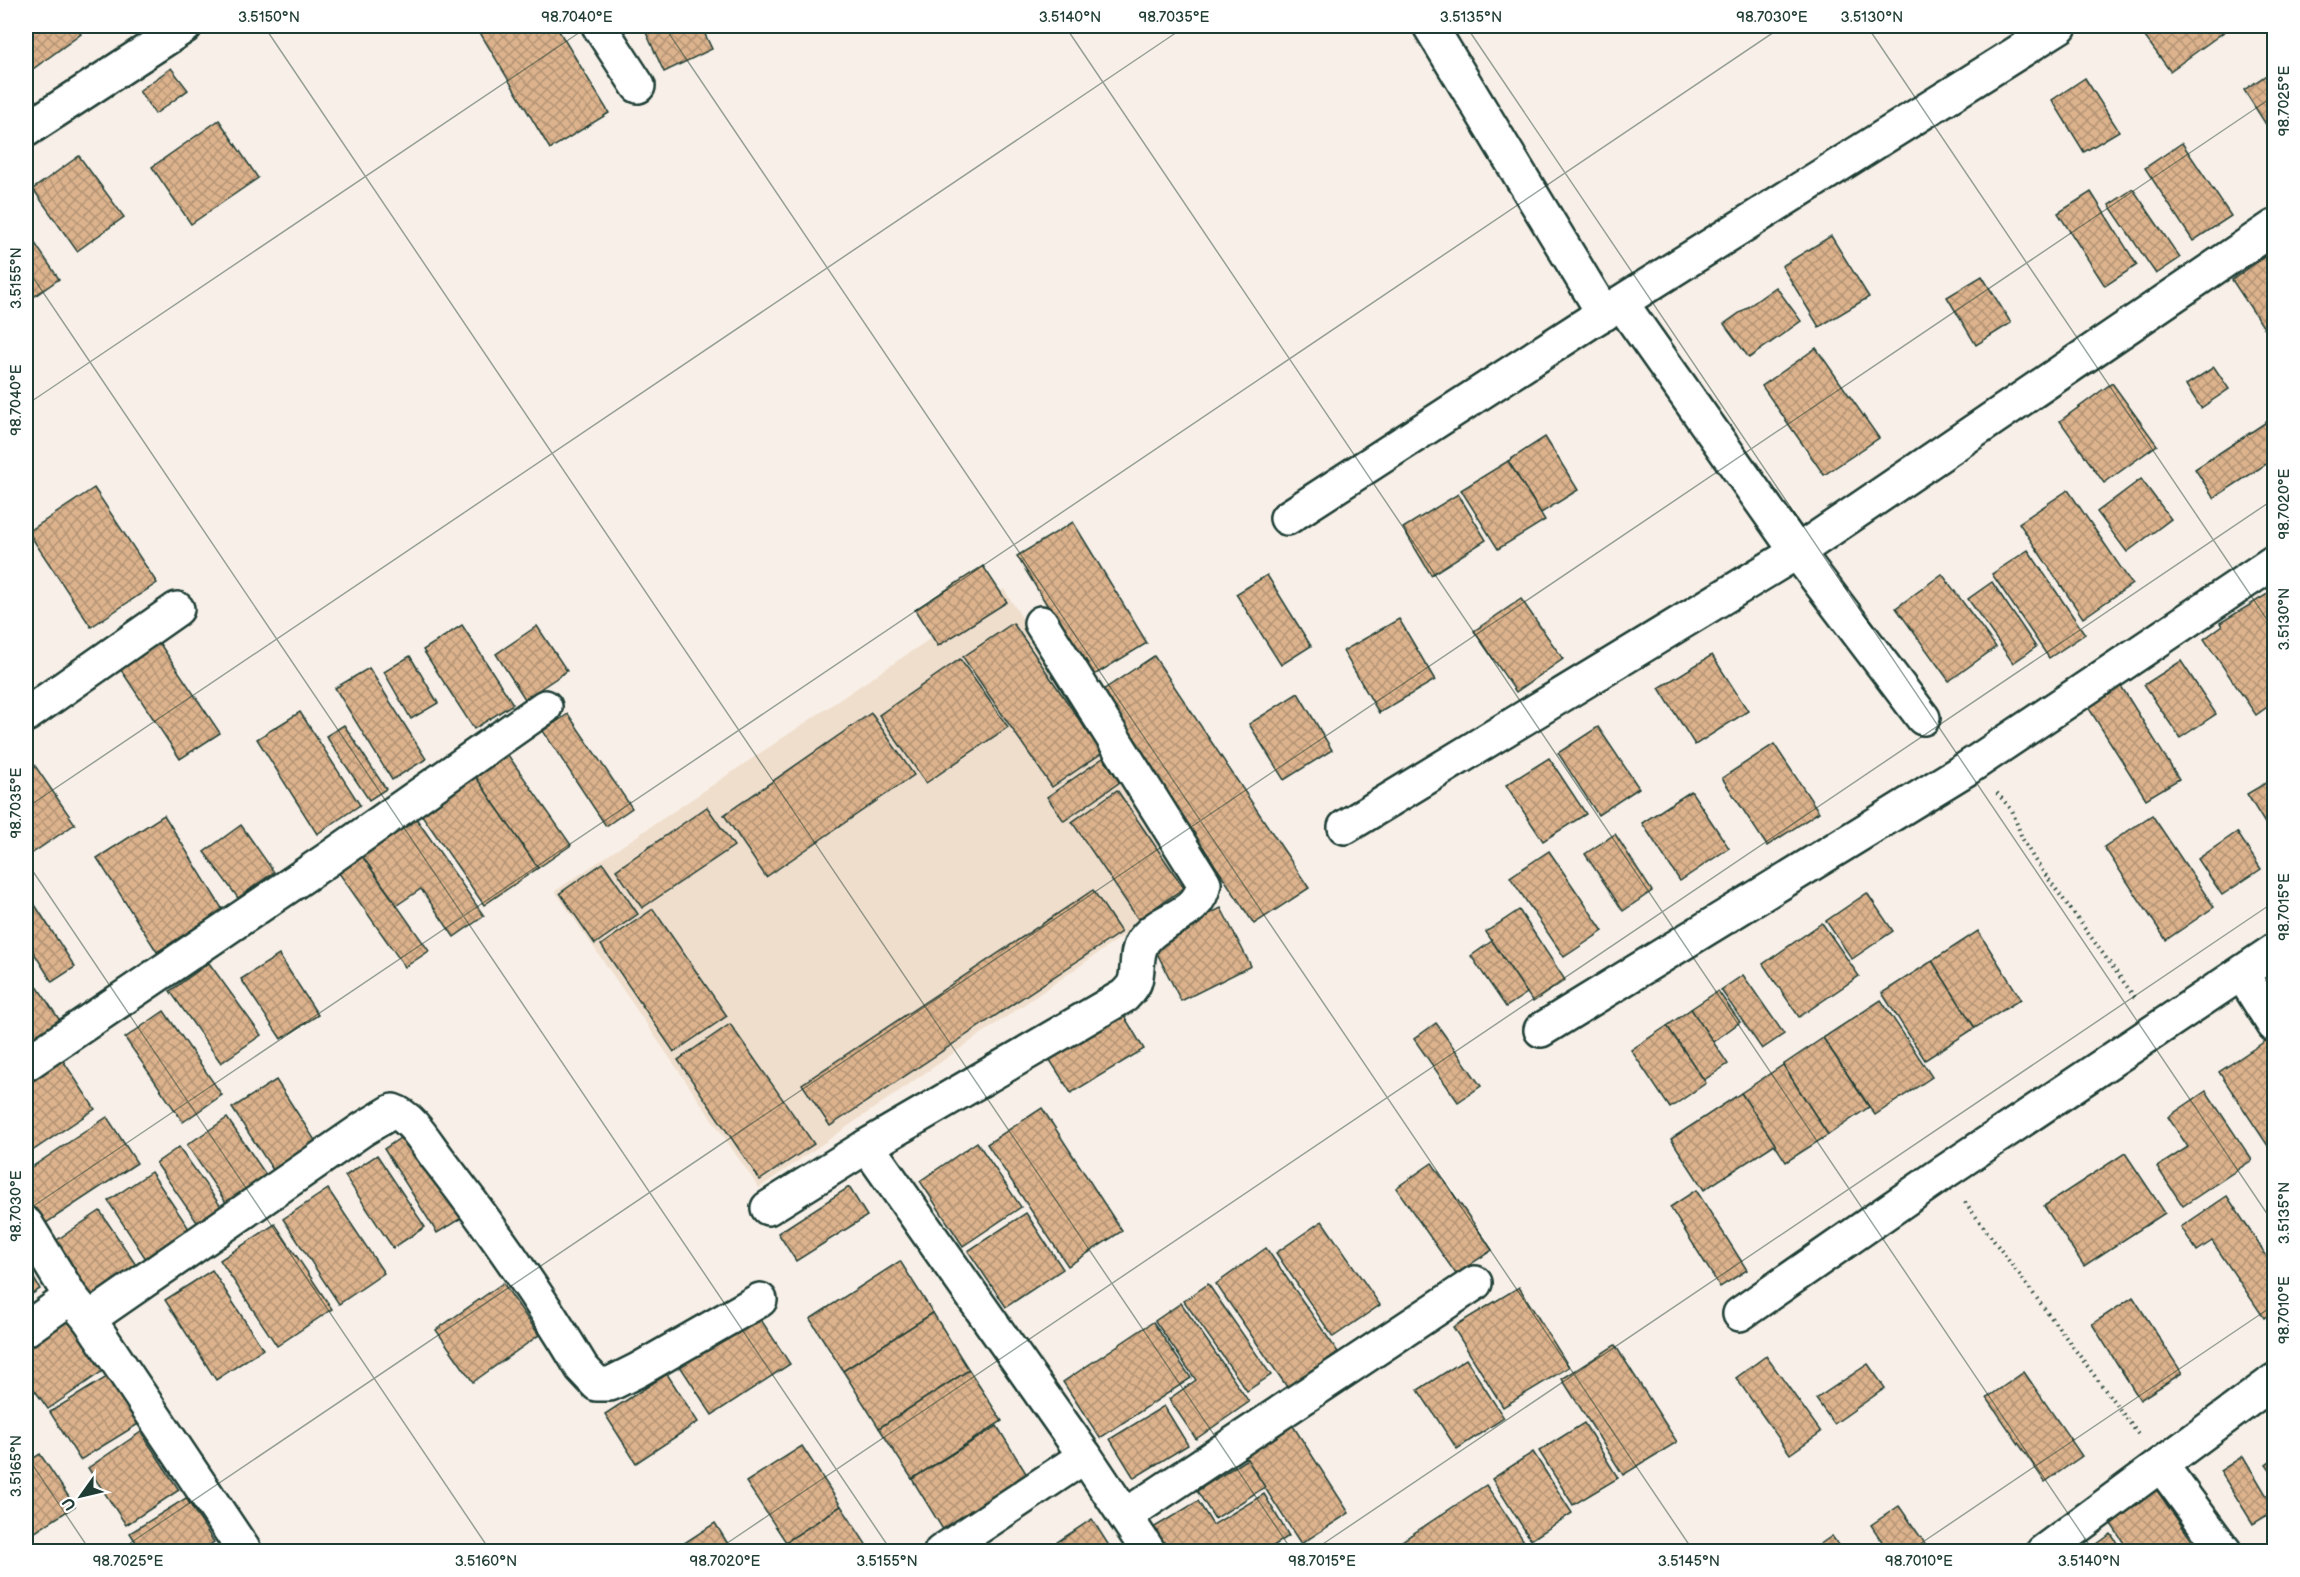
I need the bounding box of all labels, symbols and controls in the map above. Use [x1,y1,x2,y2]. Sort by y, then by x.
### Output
text: 3.5150°N [238,8,300,27]
text: 98.7040°E [541,8,613,27]
text: 3.5140°N [1039,8,1101,27]
text: 98.7035°E [1139,8,1210,27]
text: 3.5135°N [1440,8,1502,27]
text: 98.7030°E [1736,8,1808,27]
text: 3.5130°N [1841,8,1903,27]
text: 98.7025°E [2275,66,2294,136]
text: 3.5155°N [7,247,26,309]
text: 98.7040°E [7,364,26,436]
text: 98.7020°E [2275,468,2294,540]
text: 3.5130°N [2275,588,2294,650]
text: 98.7035°E [7,767,26,838]
text: 98.7015°E [2275,873,2294,941]
text: 98.7030°E [7,1170,26,1242]
text: 3.5135°N [2275,1182,2294,1244]
text: 98.7010°E [2275,1276,2294,1344]
text: 3.5165°N [7,1435,26,1497]
north arrow [51,1466,111,1526]
text: U [59,1494,81,1514]
text: 98.7025°E [93,1552,163,1571]
text: 3.5160°N [455,1552,517,1571]
text: 98.7020°E [690,1552,761,1571]
text: 3.5155°N [856,1552,918,1571]
text: 98.7015°E [1288,1552,1356,1571]
text: 3.5145°N [1658,1552,1720,1571]
text: 98.7010°E [1885,1552,1953,1571]
text: 3.5140°N [2058,1552,2120,1571]

